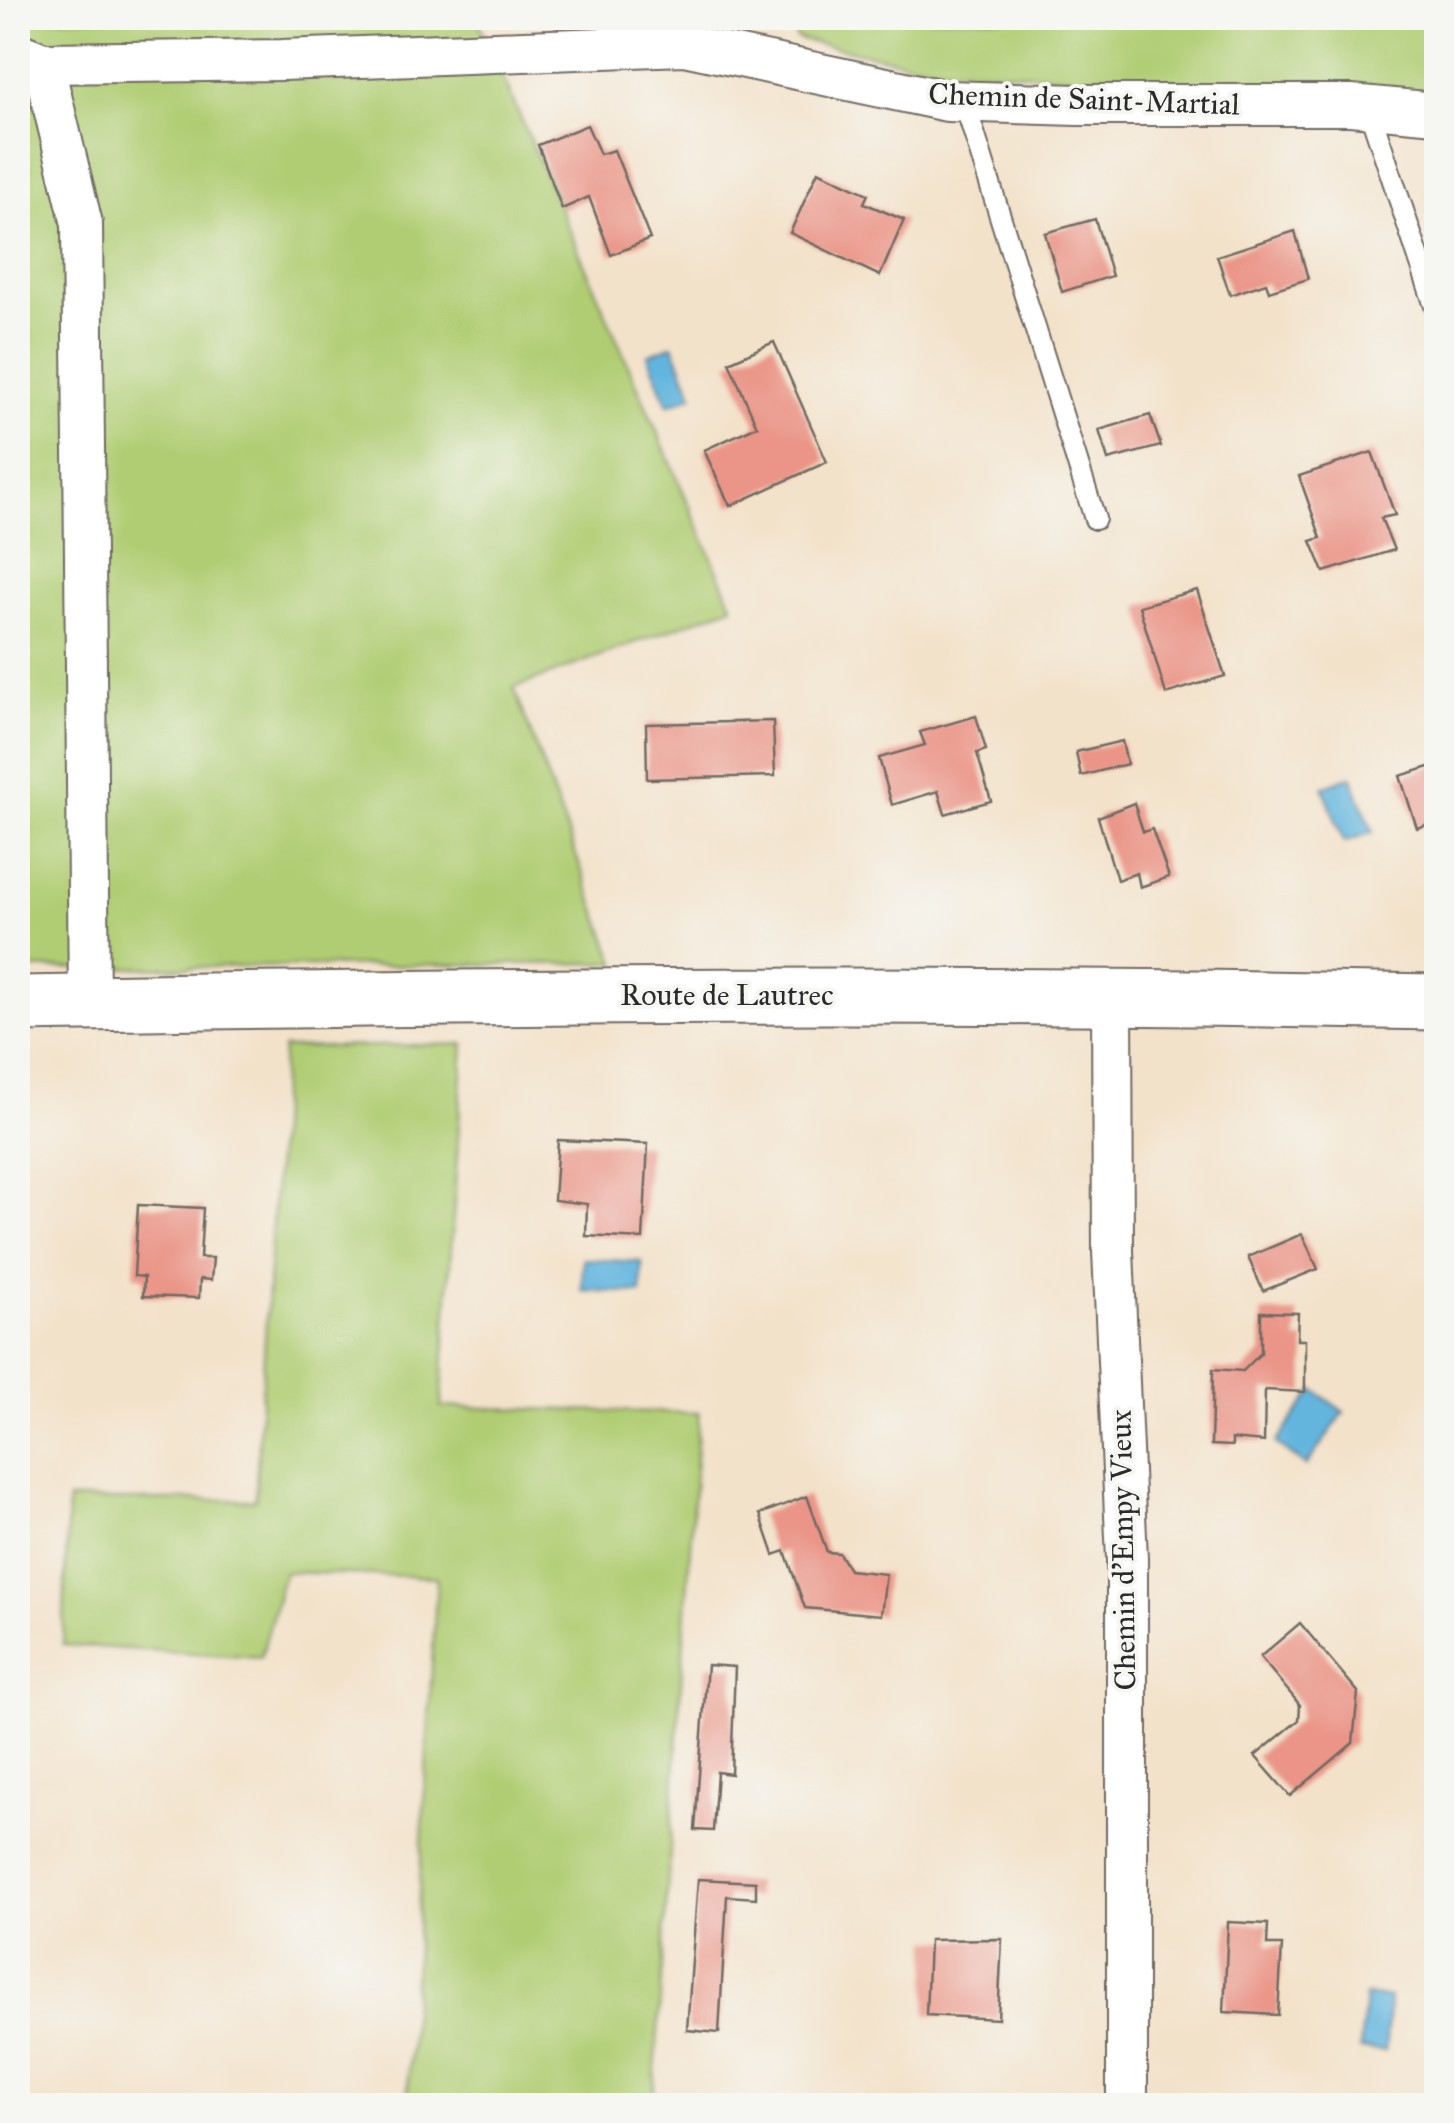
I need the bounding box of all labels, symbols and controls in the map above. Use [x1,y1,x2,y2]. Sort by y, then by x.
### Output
street label: Chemin de Saint-Martial [928,76,1241,122]
street label: Route de Lautrec [620,977,834,1013]
street label: Chemin d'Empy Vieux [1103,1409,1143,1691]

